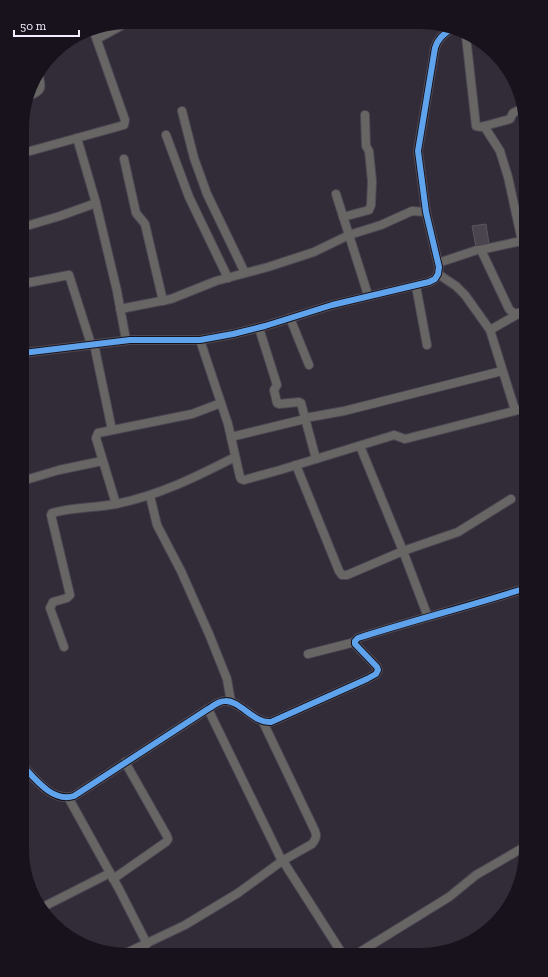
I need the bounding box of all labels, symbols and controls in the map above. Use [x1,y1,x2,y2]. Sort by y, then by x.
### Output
scale bar [14,12,79,38]
text: 50 m [20,19,47,33]

